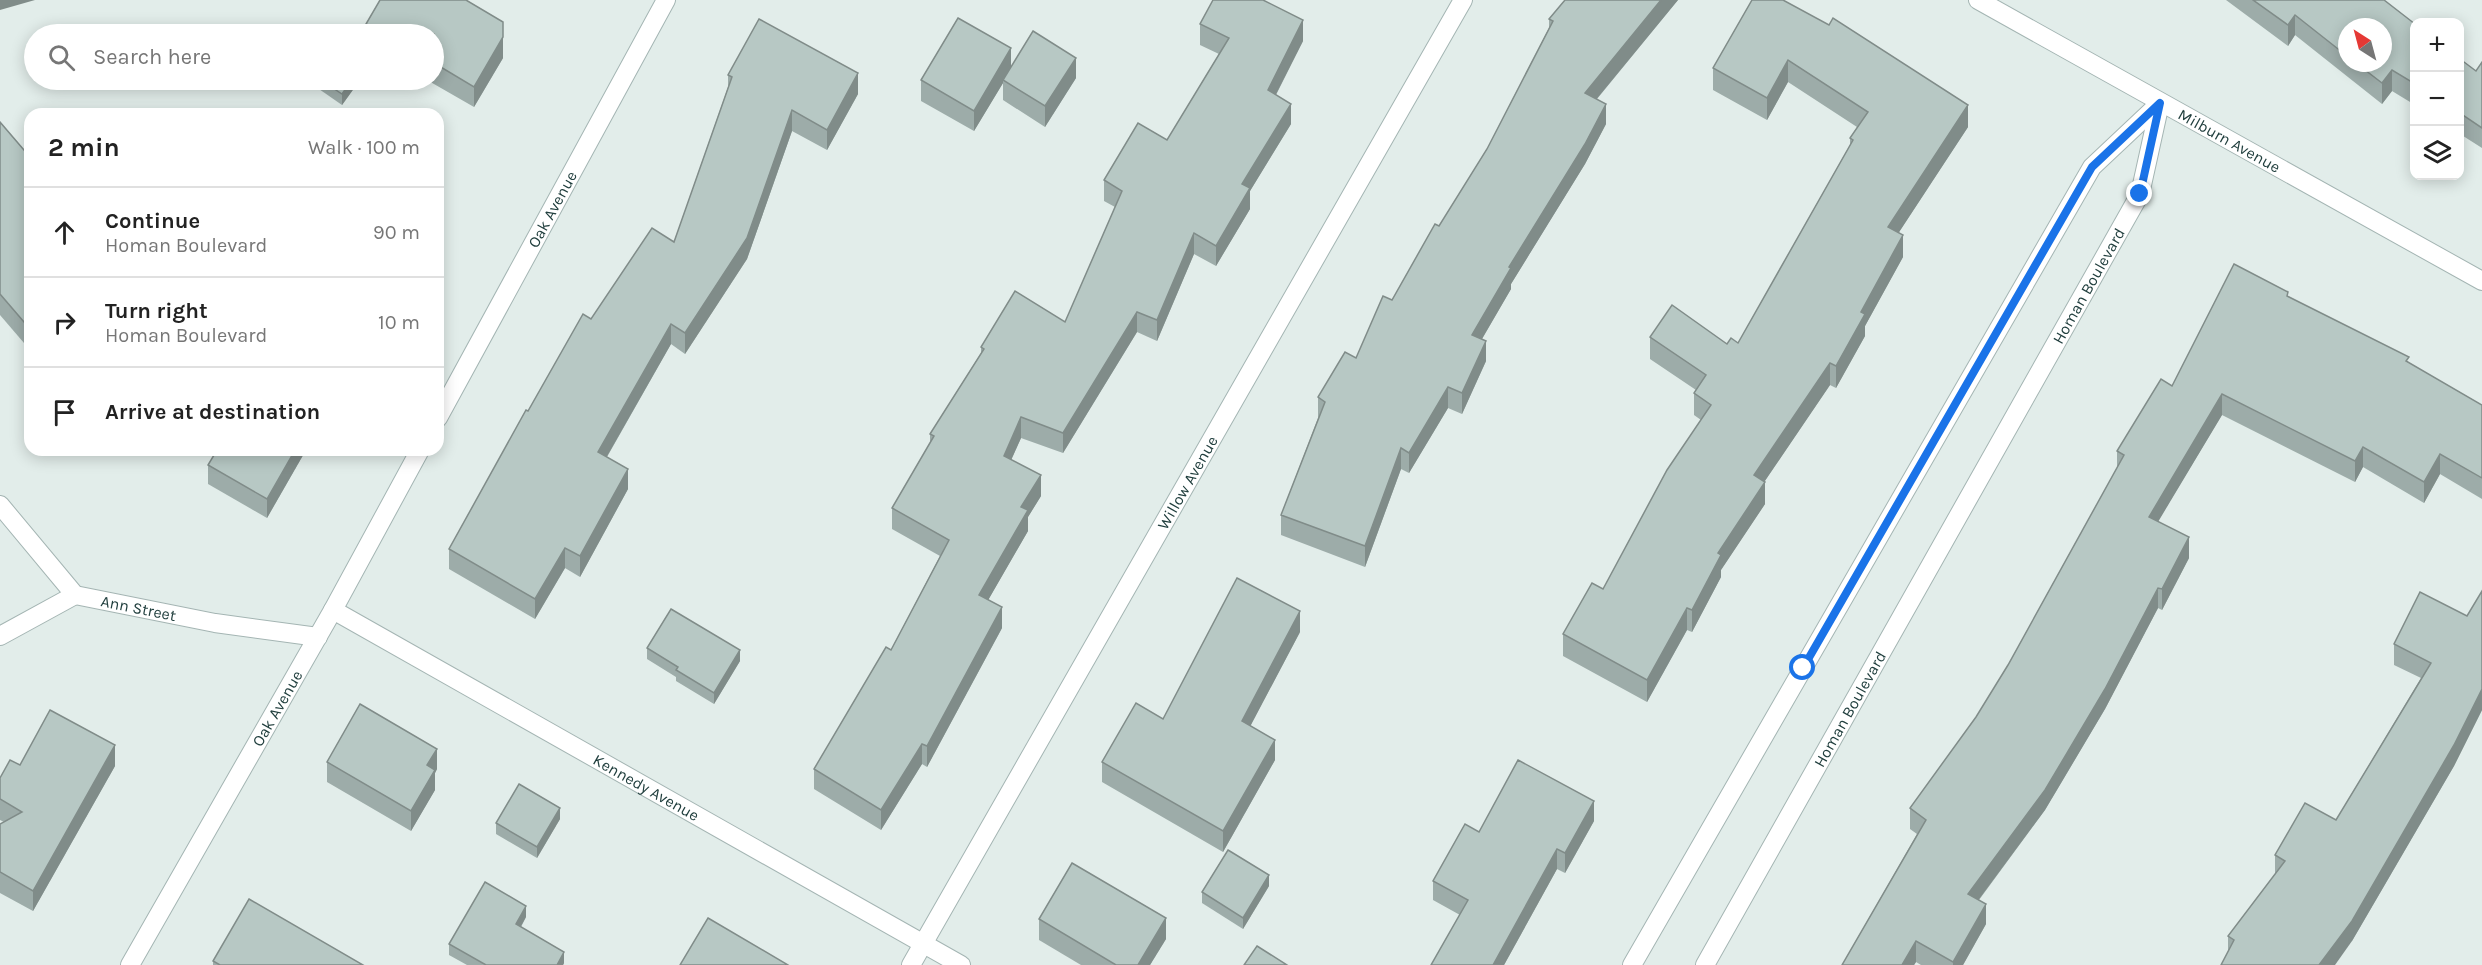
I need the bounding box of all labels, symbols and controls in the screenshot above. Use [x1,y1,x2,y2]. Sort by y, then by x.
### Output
north arrow [2338,18,2392,72]
map controls [2410,18,2464,180]
button: + [2410,18,2464,72]
search box [24,24,444,90]
icon: search [45,41,78,74]
text: Search here [93,44,211,70]
button: − [2410,72,2464,126]
street label: Milburn Avenue [2175,105,2284,177]
button: layers [2410,126,2464,180]
text: 2 min [48,132,120,163]
text: Walk · 100 m [308,136,420,159]
street label: Oak Avenue [524,168,581,251]
route end [2126,180,2152,206]
text: Continue [105,208,200,234]
icon: ahead [48,216,81,249]
text: 90 m [373,221,420,244]
street label: Homan Boulevard [2049,225,2129,347]
text: Homan Boulevard [105,234,267,257]
text: Turn right [105,298,208,324]
icon: right [48,306,81,339]
text: 10 m [378,311,420,334]
text: Homan Boulevard [105,324,267,347]
icon: arrive [48,396,81,429]
text: Arrive at destination [105,399,320,425]
street label: Willow Avenue [1153,432,1222,533]
street label: Ann Street [99,591,178,625]
street label: Homan Boulevard [1810,648,1890,770]
route start [1789,654,1815,680]
street label: Oak Avenue [248,667,307,750]
street label: Kennedy Avenue [590,750,703,825]

